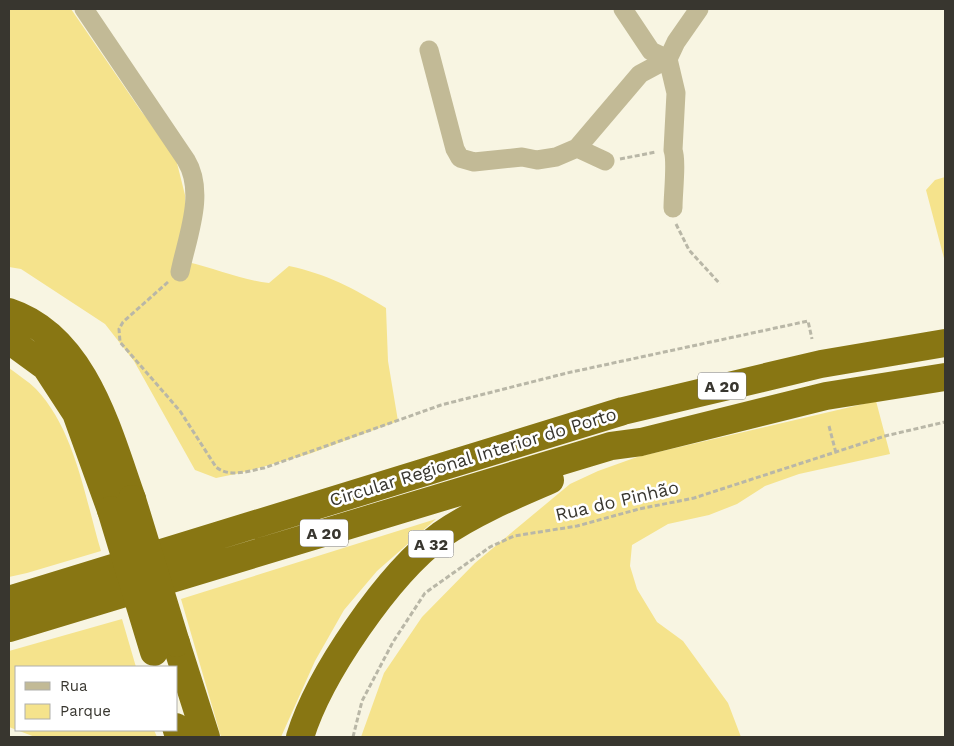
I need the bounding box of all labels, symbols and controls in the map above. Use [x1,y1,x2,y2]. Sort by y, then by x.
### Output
road number: A 20 [698,372,746,400]
street label: Circular Regional Interior do Porto [327,403,619,510]
street label: Rua do Pinhão [553,476,681,525]
road number: A 20 [300,520,348,546]
road number: A 32 [408,530,454,558]
legend [15,666,178,731]
text: Rua [60,677,88,695]
text: Parque [60,702,111,720]

